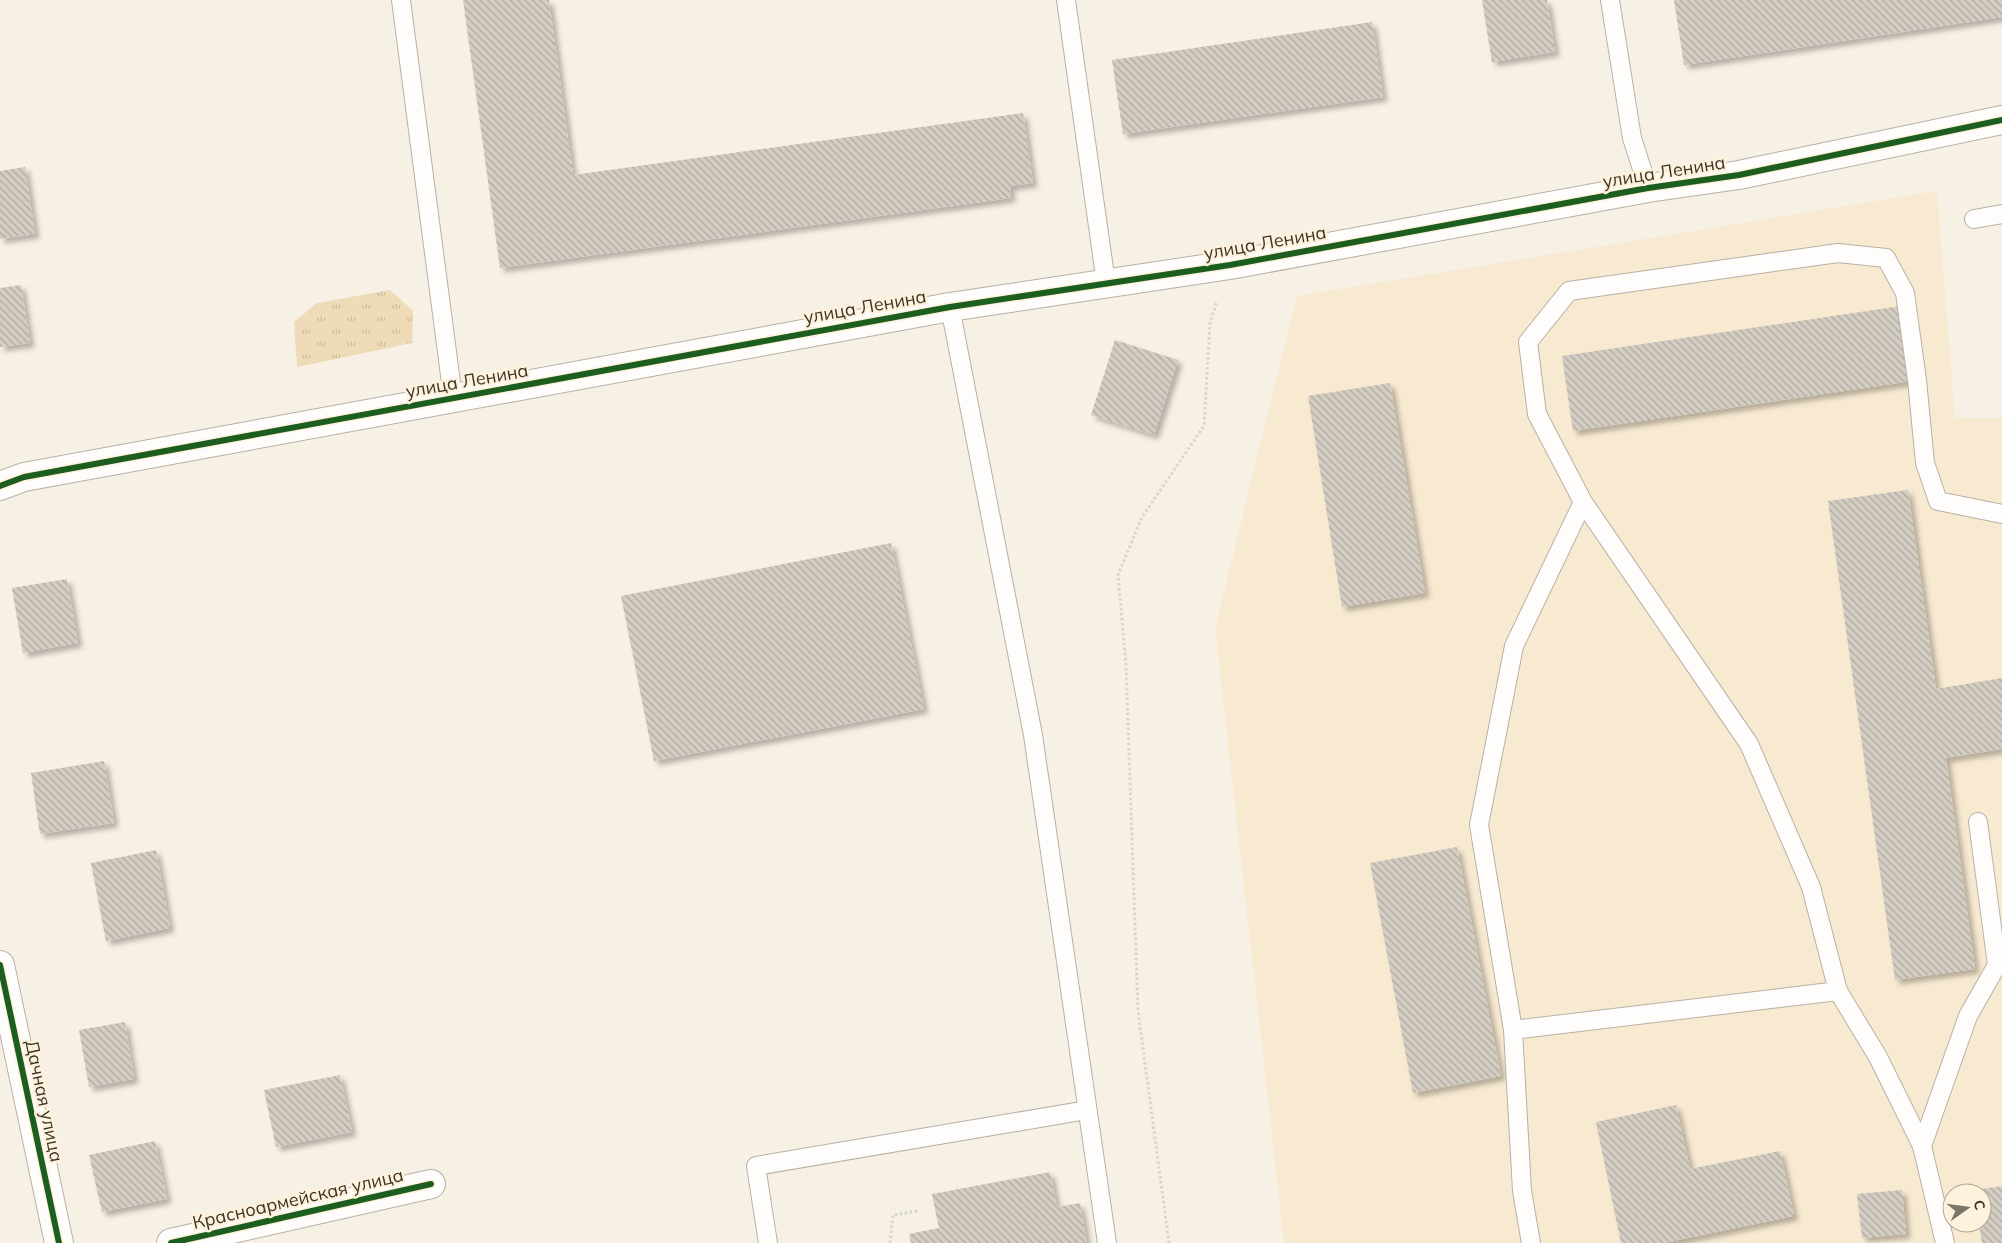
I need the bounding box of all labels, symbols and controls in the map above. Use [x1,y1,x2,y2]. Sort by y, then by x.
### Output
street label: улица Ленина [1601,150,1727,193]
street label: улица Ленина [1202,220,1328,265]
street label: улица Ленина [802,284,928,329]
street label: улица Ленина [404,358,530,403]
street label: Дачная улица [20,1038,69,1164]
street label: Красноармейская улица [190,1163,406,1234]
north arrow [1942,1183,1992,1233]
text: С [1970,1198,1990,1212]

